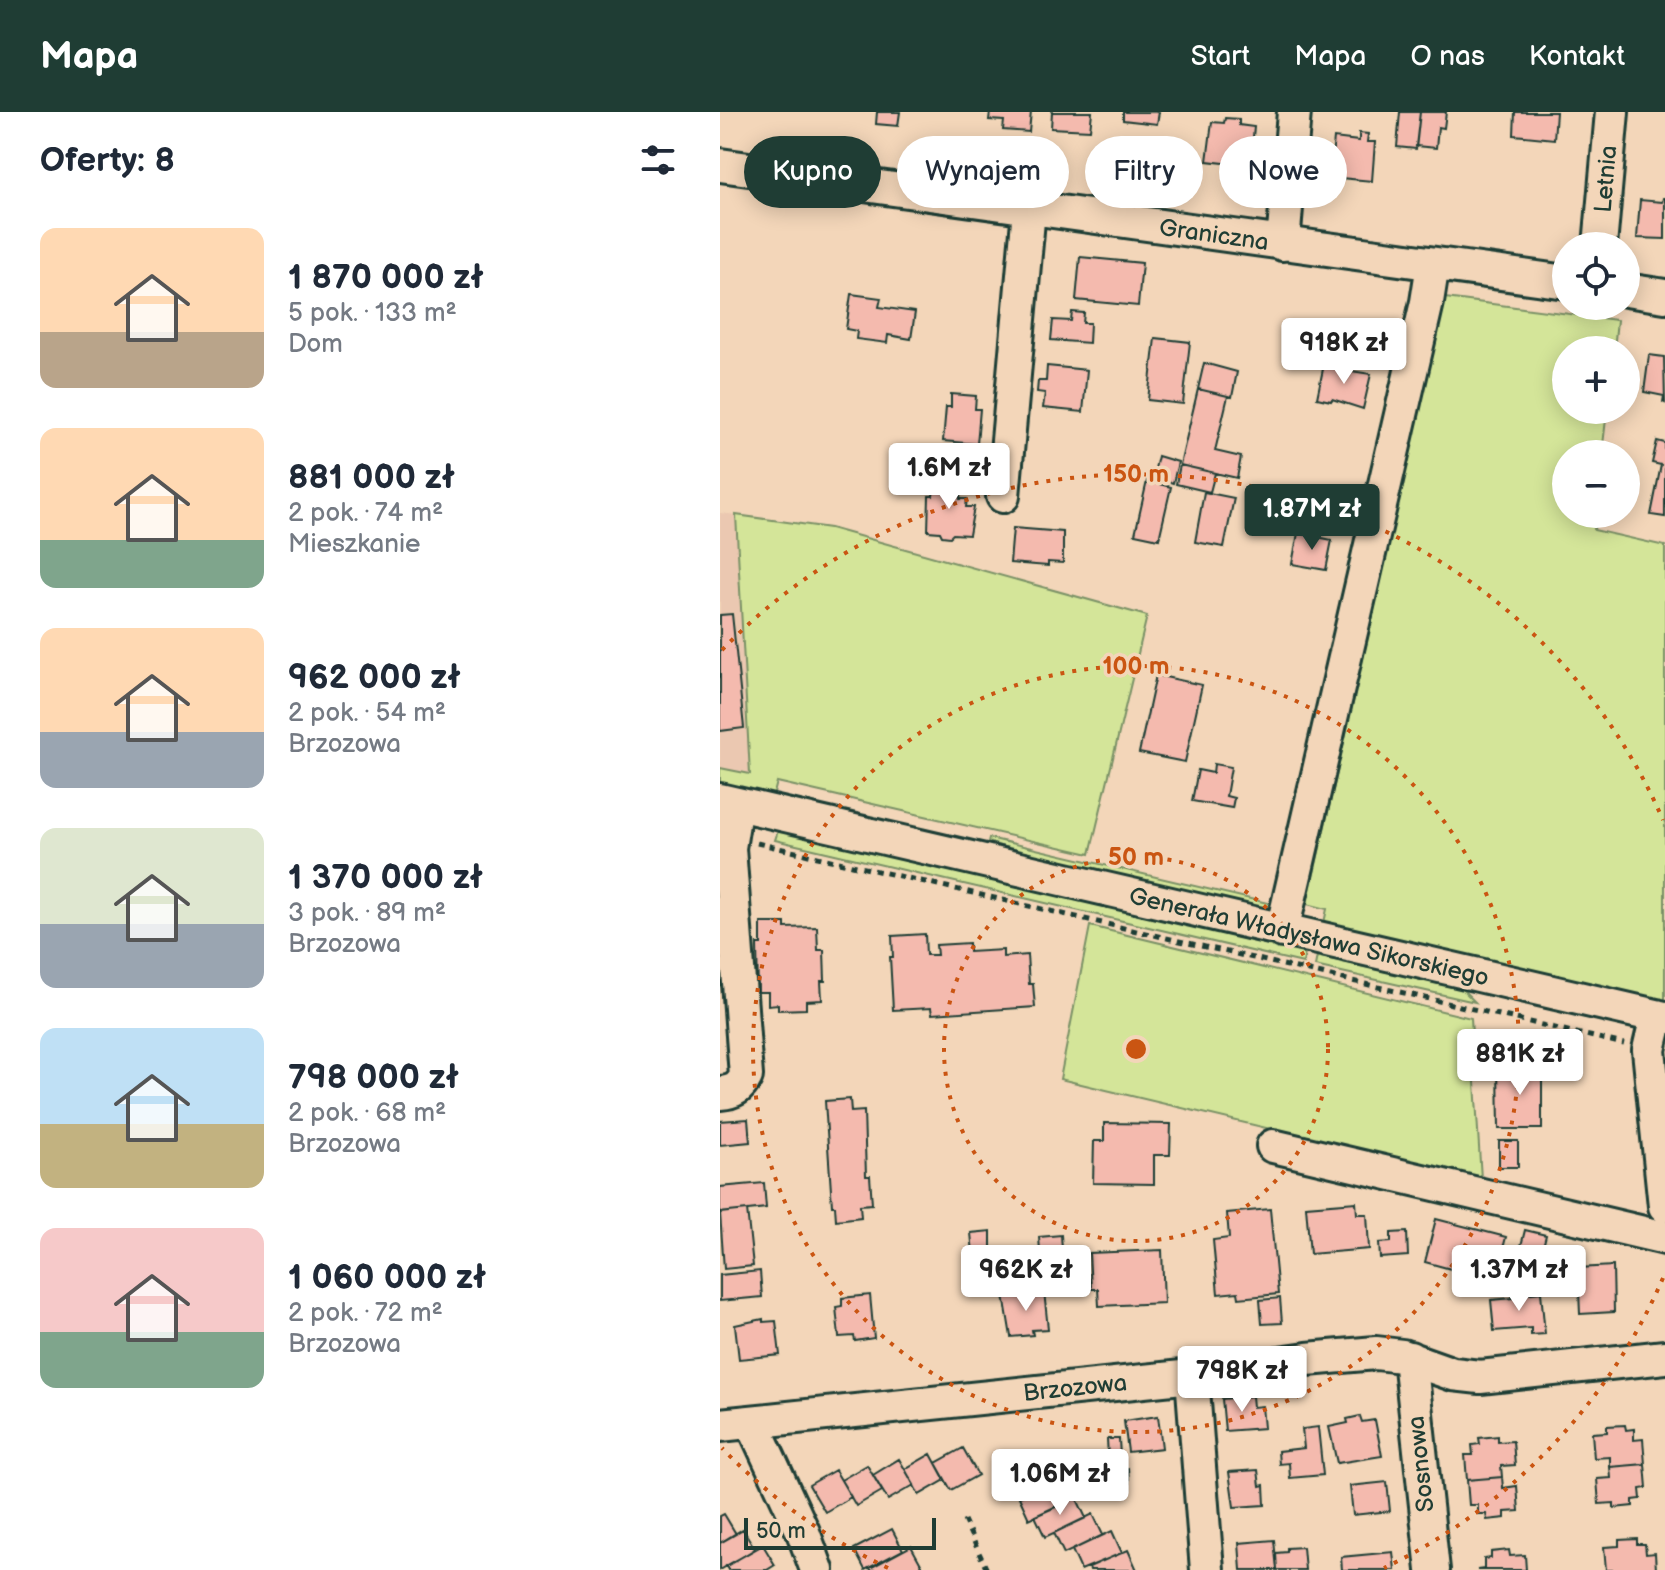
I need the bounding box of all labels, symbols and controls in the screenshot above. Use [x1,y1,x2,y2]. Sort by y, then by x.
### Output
text: Mapa [40,34,138,79]
text: Start [1191,40,1250,73]
text: Mapa [1294,40,1366,73]
text: O nas [1410,40,1485,73]
text: Kontakt [1529,40,1625,73]
chip: Kupno [744,136,881,208]
chip: Wynajem [897,136,1069,208]
chip: Filtry [1085,136,1203,208]
chip: Nowe [1219,136,1347,208]
icon: filters [636,138,680,182]
text: Oferty: 8 [40,140,175,181]
street label: Letnia [1589,144,1623,214]
street label: Graniczna [1157,213,1271,257]
map controls [1552,232,1640,528]
button: locate [1552,232,1640,320]
text: 1 870 000 zł [288,257,484,298]
icon: home [104,260,200,356]
text: 5 pok. · 133 m² [288,298,457,329]
pin: 918K zł [1270,318,1418,386]
text: 918K zł [1299,328,1389,359]
text: Dom [288,329,343,360]
button: + [1552,336,1640,424]
button: − [1552,440,1640,528]
pin: 1.6M zł [875,443,1023,511]
text: 1.6M zł [907,453,991,484]
text: 881 000 zł [288,457,455,498]
icon: home [104,460,200,556]
text: 150 m [1103,460,1169,489]
pin: 1.87M zł [1229,484,1395,552]
text: 1.87M zł [1263,494,1361,525]
text: 2 pok. · 74 m² [288,498,443,529]
text: Mieszkanie [288,529,420,560]
text: 100 m [1103,652,1169,681]
text: 962 000 zł [288,657,461,698]
icon: home [104,660,200,756]
text: 2 pok. · 54 m² [288,698,446,729]
text: Brzozowa [288,729,401,760]
text: 50 m [1108,843,1164,872]
text: 1 370 000 zł [288,857,483,898]
icon: home [104,860,200,956]
street label: Generała Władysława Sikorskiego [1126,881,1492,993]
text: 3 pok. · 89 m² [288,898,446,929]
text: Brzozowa [288,929,401,960]
pin: 881K zł [1446,1029,1594,1097]
centre of rings [1122,1035,1150,1063]
text: 881K zł [1475,1039,1565,1070]
text: 798 000 zł [288,1057,459,1098]
icon: home [104,1060,200,1156]
text: 2 pok. · 68 m² [288,1098,446,1129]
text: Brzozowa [288,1129,401,1160]
pin: 962K zł [952,1245,1100,1313]
pin: 1.37M zł [1436,1245,1602,1313]
text: 962K zł [979,1255,1073,1286]
text: 1.37M zł [1470,1255,1568,1286]
text: 1 060 000 zł [288,1257,486,1298]
icon: home [104,1260,200,1356]
text: 2 pok. · 72 m² [288,1298,443,1329]
text: Brzozowa [288,1329,401,1360]
pin: 798K zł [1168,1346,1316,1414]
text: 798K zł [1196,1356,1288,1387]
street label: Brzozowa [1022,1368,1128,1408]
street label: Sosnowa [1402,1414,1440,1514]
pin: 1.06M zł [977,1449,1143,1517]
text: 1.06M zł [1010,1459,1110,1490]
scale bar [744,1514,936,1550]
text: 50 m [756,1518,806,1545]

